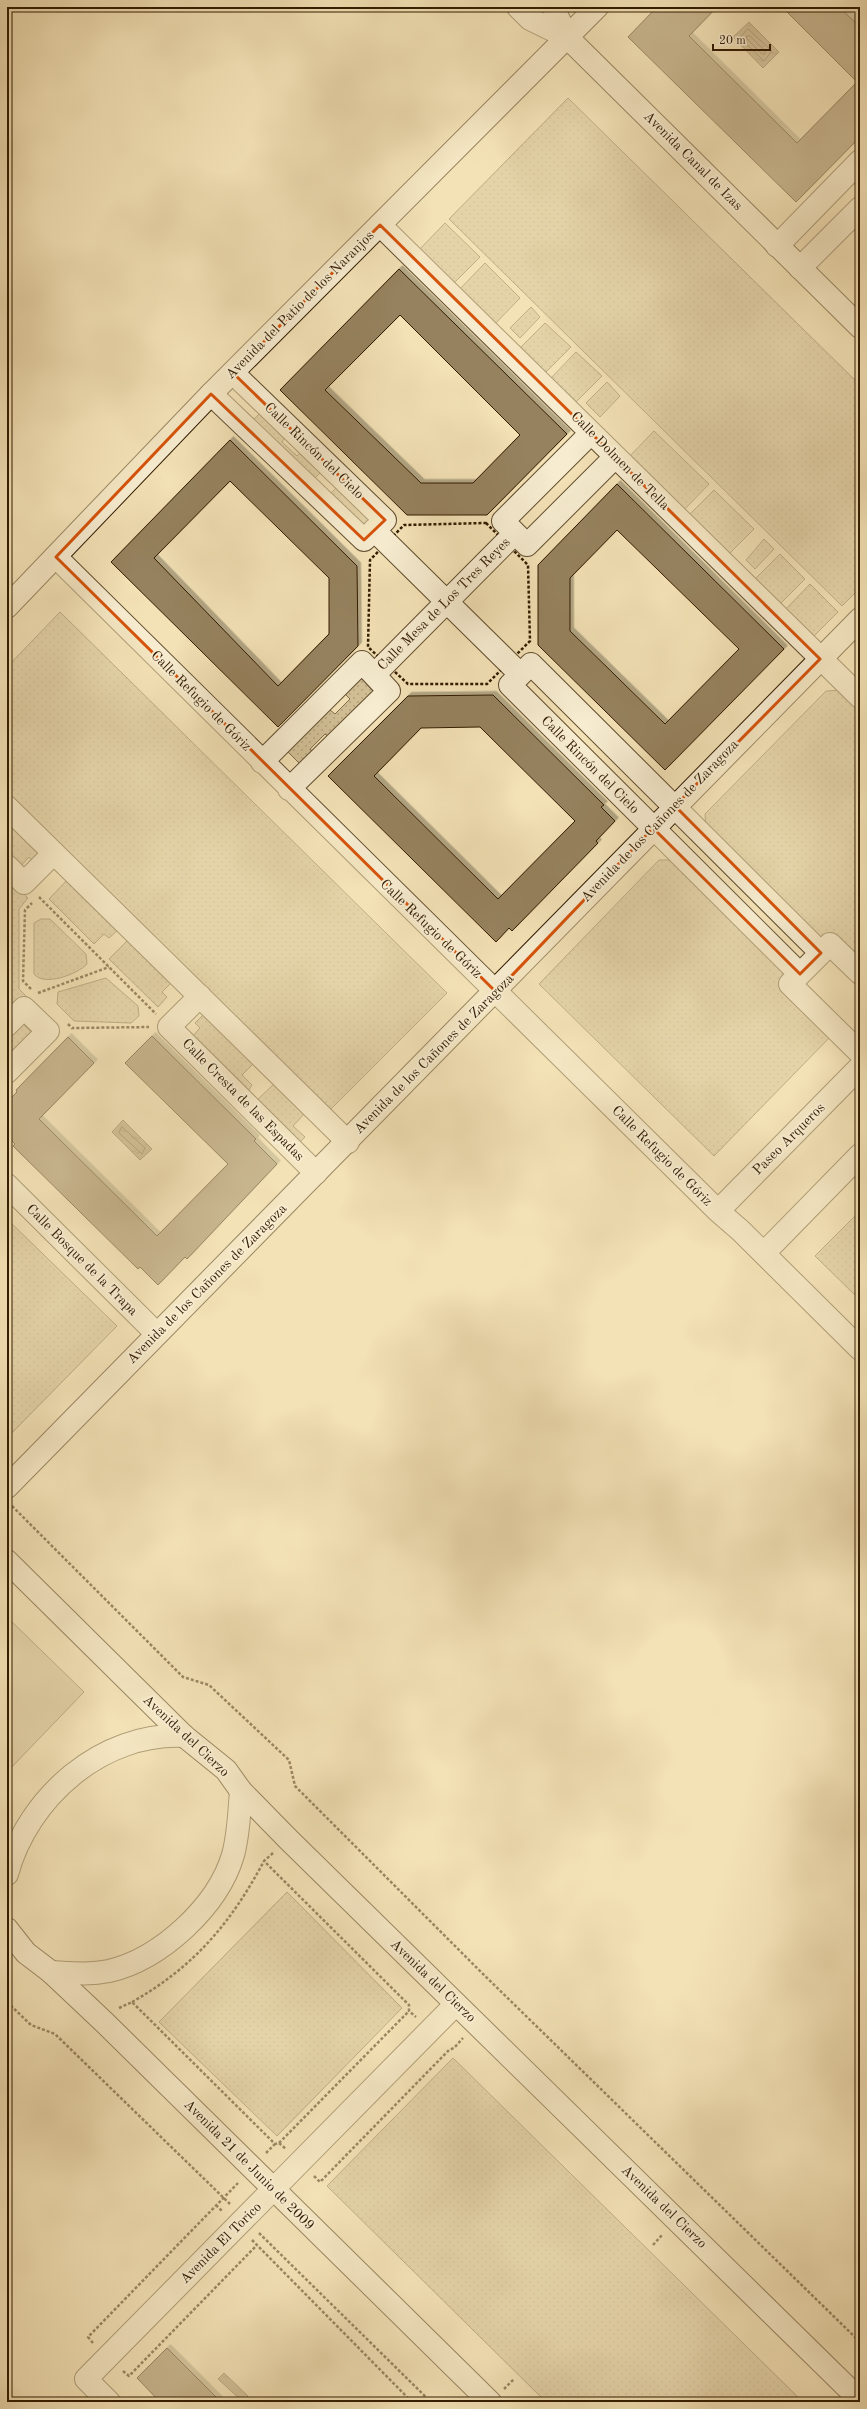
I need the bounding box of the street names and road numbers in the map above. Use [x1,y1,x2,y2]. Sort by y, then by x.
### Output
street label: Avenida Canal de Izas [641,109,745,213]
street label: Avenida del Patio de los Naranjos [223,228,377,382]
street label: Calle Rincón del Cielo [262,400,366,502]
street label: Calle Dolmen de Tella [568,409,672,513]
street label: Calle Mesa de Los Tres Reyes [375,535,513,673]
street label: Calle Refugio de Góriz [148,648,254,754]
street label: Calle Rincón del Cielo [538,713,642,817]
street label: Avenida de los Cañones de Zaragoza [579,737,741,905]
street label: Calle Refugio de Góriz [377,877,485,981]
street label: Avenida de los Cañones de Zaragoza [351,971,517,1137]
street label: Calle Cresta de las Espadas [179,1036,307,1164]
street label: Paseo Arqueros [750,1100,828,1178]
street label: Calle Refugio de Góriz [609,1103,715,1209]
street label: Avenida de los Cañones de Zaragoza [124,1201,290,1367]
street label: Calle Bosque de la Trapa [24,1202,140,1318]
street label: Avenida del Cierzo [140,1693,232,1779]
street label: Avenida del Cierzo [388,1937,478,2025]
street label: Avenida 21 de Junio de 2009 [181,2097,317,2233]
street label: Avenida del Cierzo [619,2163,709,2251]
street label: Avenida El Torico [178,2200,264,2286]

